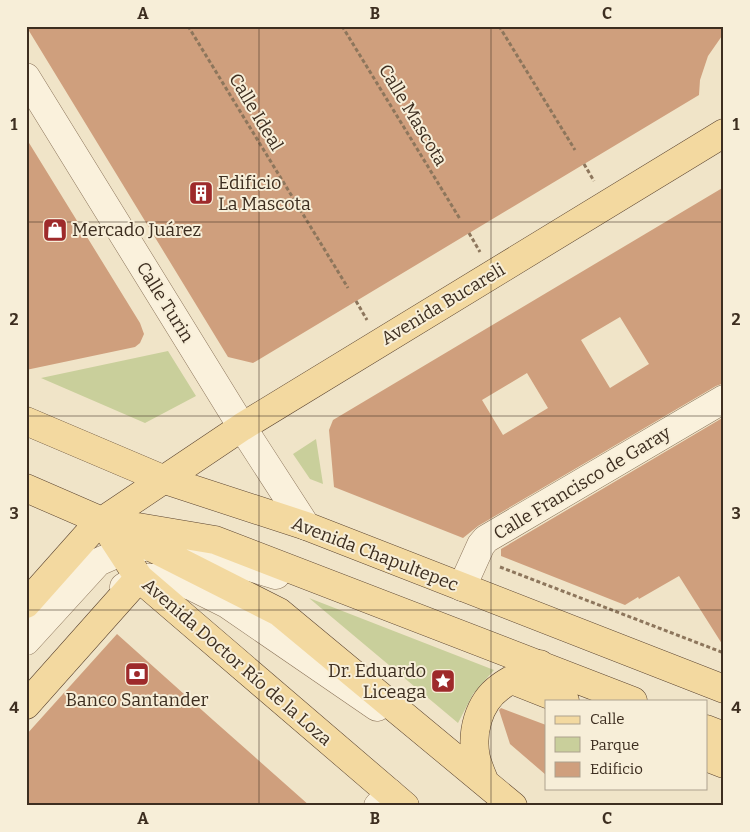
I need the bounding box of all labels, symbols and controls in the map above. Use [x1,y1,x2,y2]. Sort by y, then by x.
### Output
text: A [137,4,149,23]
text: B [370,4,380,23]
text: C [602,4,612,23]
street label: Calle Mascota [374,60,452,170]
street label: Calle Ideal [224,69,288,155]
text: 1 [11,115,18,134]
text: 1 [733,115,740,134]
place label: Edificio La Mascota [218,172,311,215]
building icon: Edificio La Mascota [188,180,214,206]
shop icon: Mercado Juárez [42,217,68,243]
place label: Mercado Juárez [72,219,201,241]
street label: Calle Turin [132,258,199,347]
street label: Avenida Bucareli [377,258,509,350]
text: 2 [9,310,19,329]
text: 2 [731,310,741,329]
street label: Calle Francisco de Garay [490,421,675,545]
text: 3 [9,504,19,523]
text: 3 [731,504,741,523]
street label: Avenida Chapultepec [289,512,461,596]
street label: Avenida Doctor Río de la Loza [138,574,336,750]
place label: Dr. Eduardo Liceaga [328,660,426,703]
bank icon: Banco Santander [124,661,150,687]
place icon: Dr. Eduardo Liceaga [430,668,456,694]
place label: Banco Santander [66,689,209,711]
text: 4 [9,698,19,717]
text: 4 [731,698,741,717]
legend [545,700,708,790]
text: Calle [590,710,624,728]
text: Parque [590,736,639,754]
text: Edificio [590,760,643,778]
text: A [137,809,149,828]
text: B [370,809,380,828]
text: C [602,809,612,828]

